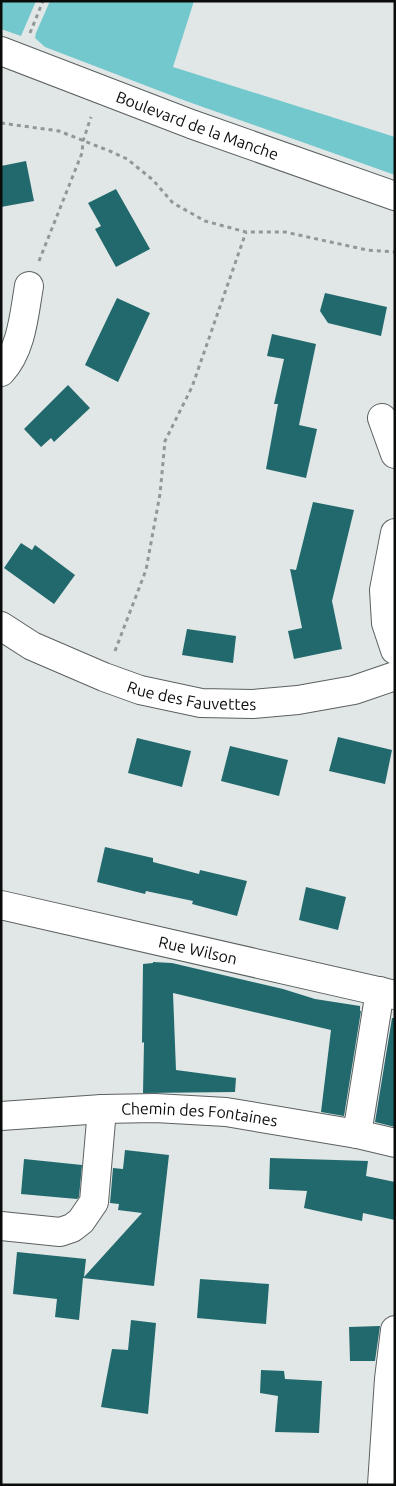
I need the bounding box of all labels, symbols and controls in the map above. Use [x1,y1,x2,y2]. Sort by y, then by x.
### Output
street label: Boulevard de la Manche [114,87,281,163]
street label: Rue des Fauvettes [125,677,257,713]
street label: Rue Wilson [157,932,239,968]
street label: Chemin des Fontaines [121,1099,279,1130]

